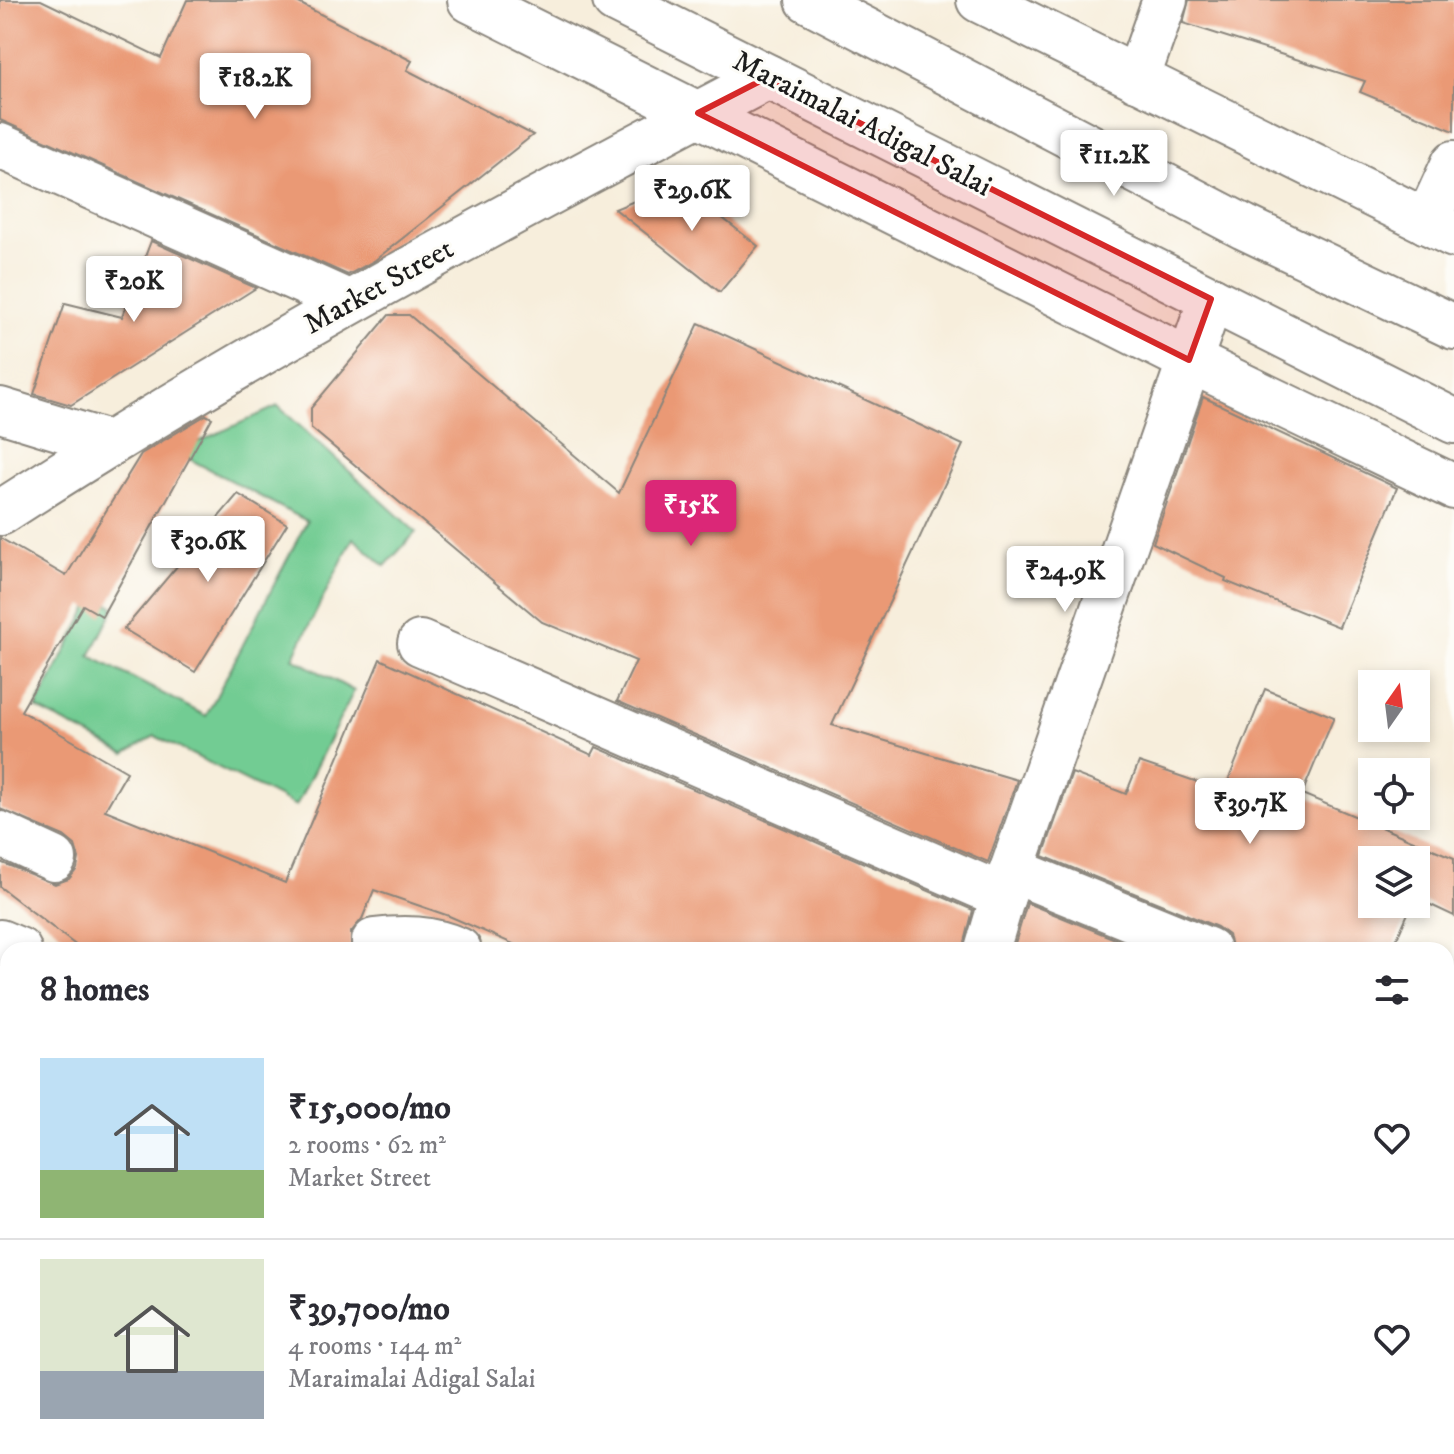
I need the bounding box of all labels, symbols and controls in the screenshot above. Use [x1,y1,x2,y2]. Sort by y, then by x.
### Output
street label: Maraimalai Adigal Salai [726,43,998,205]
pin: ₹18.2K [190,53,320,121]
text: ₹18.2K [218,62,292,95]
pin: ₹11.2K [1049,130,1179,198]
text: ₹11.2K [1078,139,1150,172]
pin: ₹29.6K [627,165,757,233]
text: ₹29.6K [653,174,731,207]
street label: Market Street [298,231,460,343]
pin: ₹20K [87,256,181,324]
text: ₹20K [104,265,164,298]
pin: ₹15K [644,480,738,548]
text: ₹15K [663,489,719,522]
pin: ₹30.6K [143,516,273,584]
text: ₹30.6K [170,525,246,558]
pin: ₹24.9K [1000,546,1130,614]
text: ₹24.9K [1025,555,1105,588]
north arrow [1358,670,1430,742]
map controls [1358,670,1430,918]
button: locate [1358,758,1430,830]
pin: ₹39.7K [1185,778,1315,846]
text: ₹39.7K [1213,787,1287,820]
button: layers [1358,846,1430,918]
icon: filters [1370,968,1414,1012]
text: 8 homes [40,969,149,1011]
text: ₹15,000/mo [288,1087,451,1129]
icon: home [104,1090,200,1186]
icon: heart [1370,1116,1414,1160]
text: 2 rooms · 62 m² [288,1129,446,1162]
text: Market Street [288,1162,431,1195]
text: ₹39,700/mo [288,1288,450,1330]
icon: home [104,1291,200,1387]
icon: heart [1370,1317,1414,1361]
text: 4 rooms · 144 m² [288,1330,461,1363]
text: Maraimalai Adigal Salai [288,1363,536,1396]

